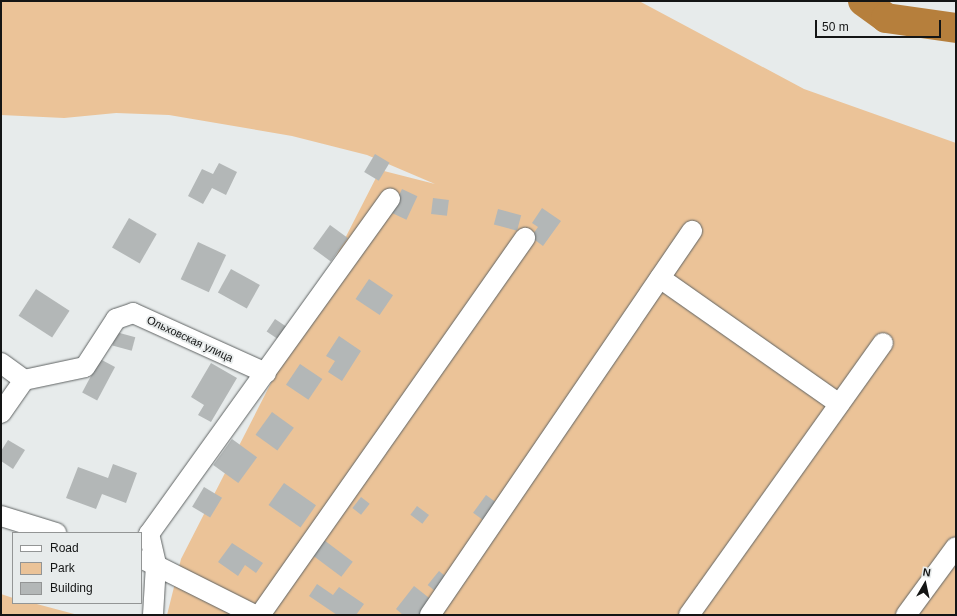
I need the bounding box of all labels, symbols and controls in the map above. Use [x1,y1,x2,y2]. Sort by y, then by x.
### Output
scale bar [817,12,943,38]
text: 50 m [822,20,849,34]
street label: Ольховская улица [145,313,235,365]
legend [12,532,142,604]
text: Road [50,541,79,555]
text: Park [50,561,75,575]
north arrow [905,564,945,604]
text: N [922,566,932,579]
text: Building [50,581,93,595]

